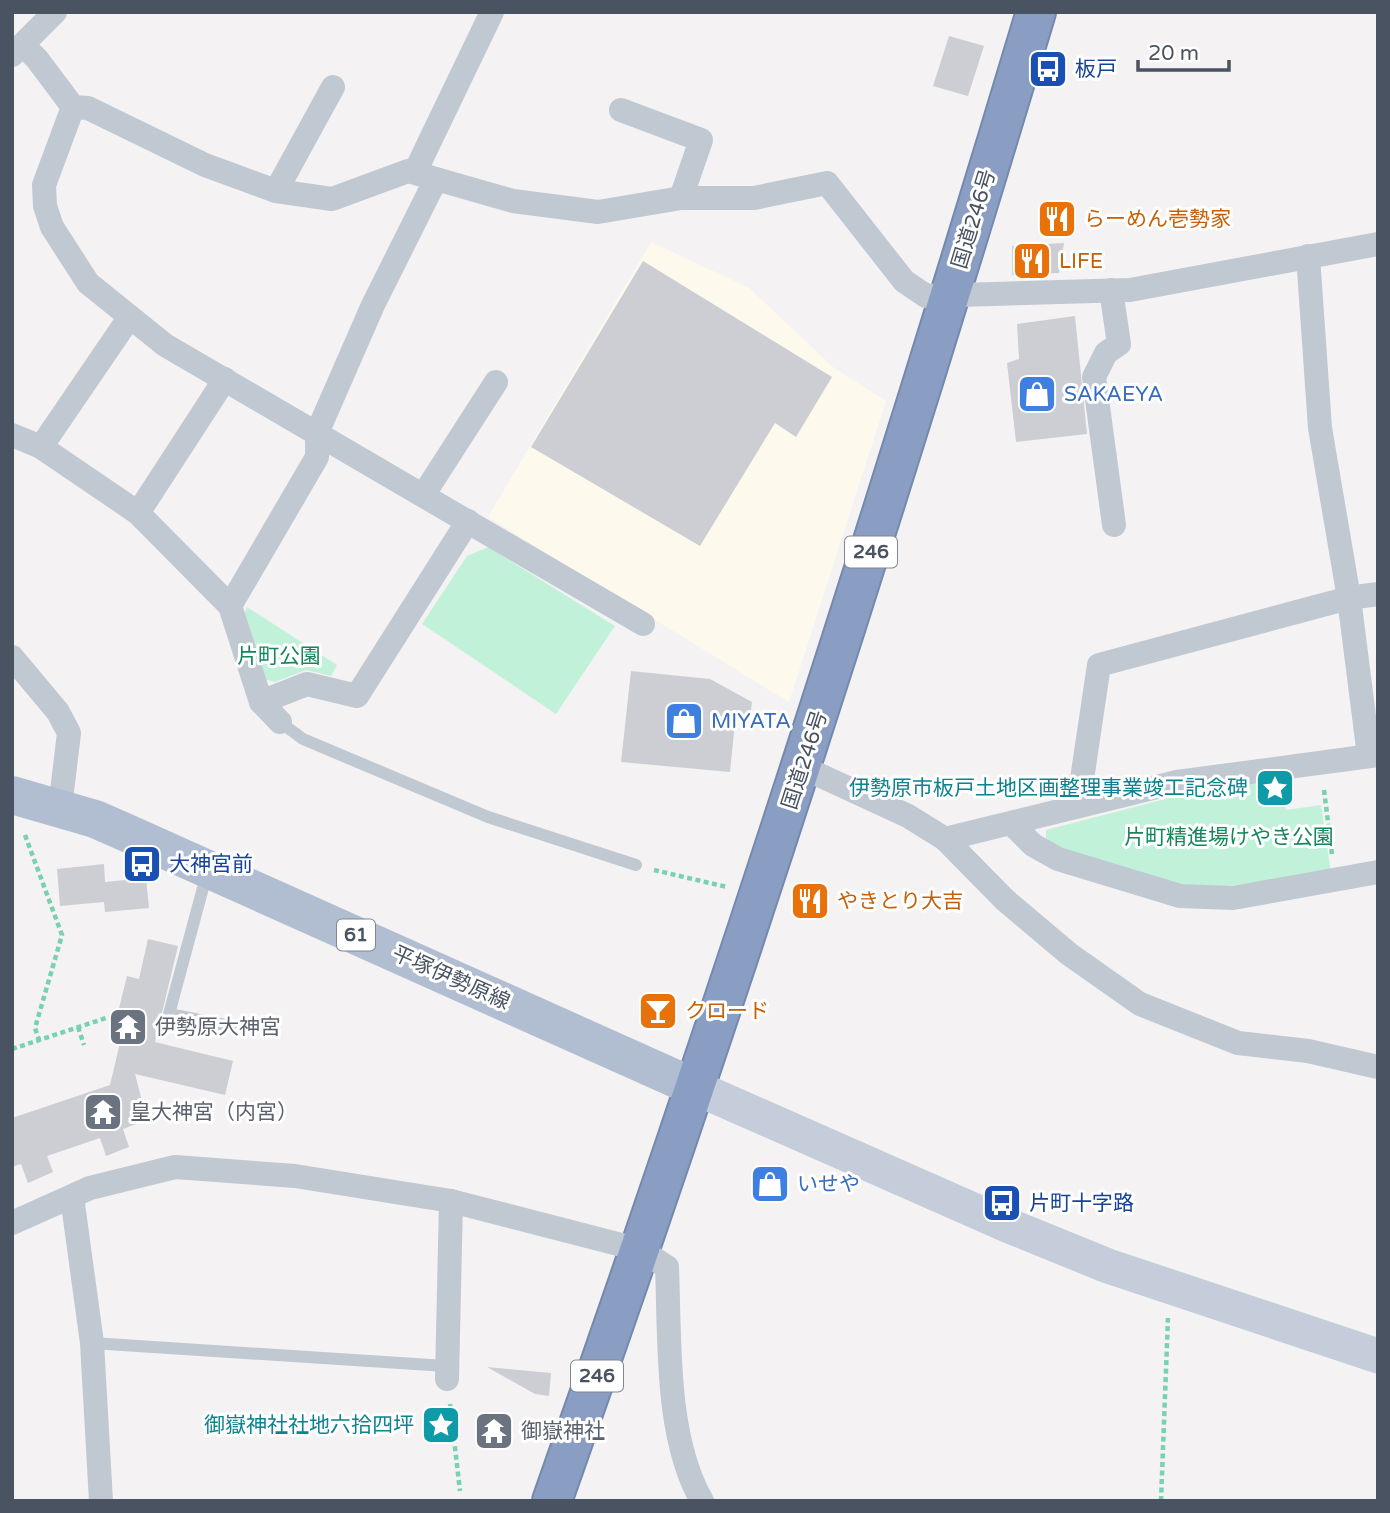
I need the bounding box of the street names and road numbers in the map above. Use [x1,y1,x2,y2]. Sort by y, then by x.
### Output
street label: 国道246号 [947,166,1001,272]
road number: 246 [845,537,897,568]
street label: 国道246号 [777,707,833,813]
road number: 61 [337,920,375,951]
street label: 平塚伊勢原線 [388,941,514,1015]
road number: 246 [571,1360,623,1392]

